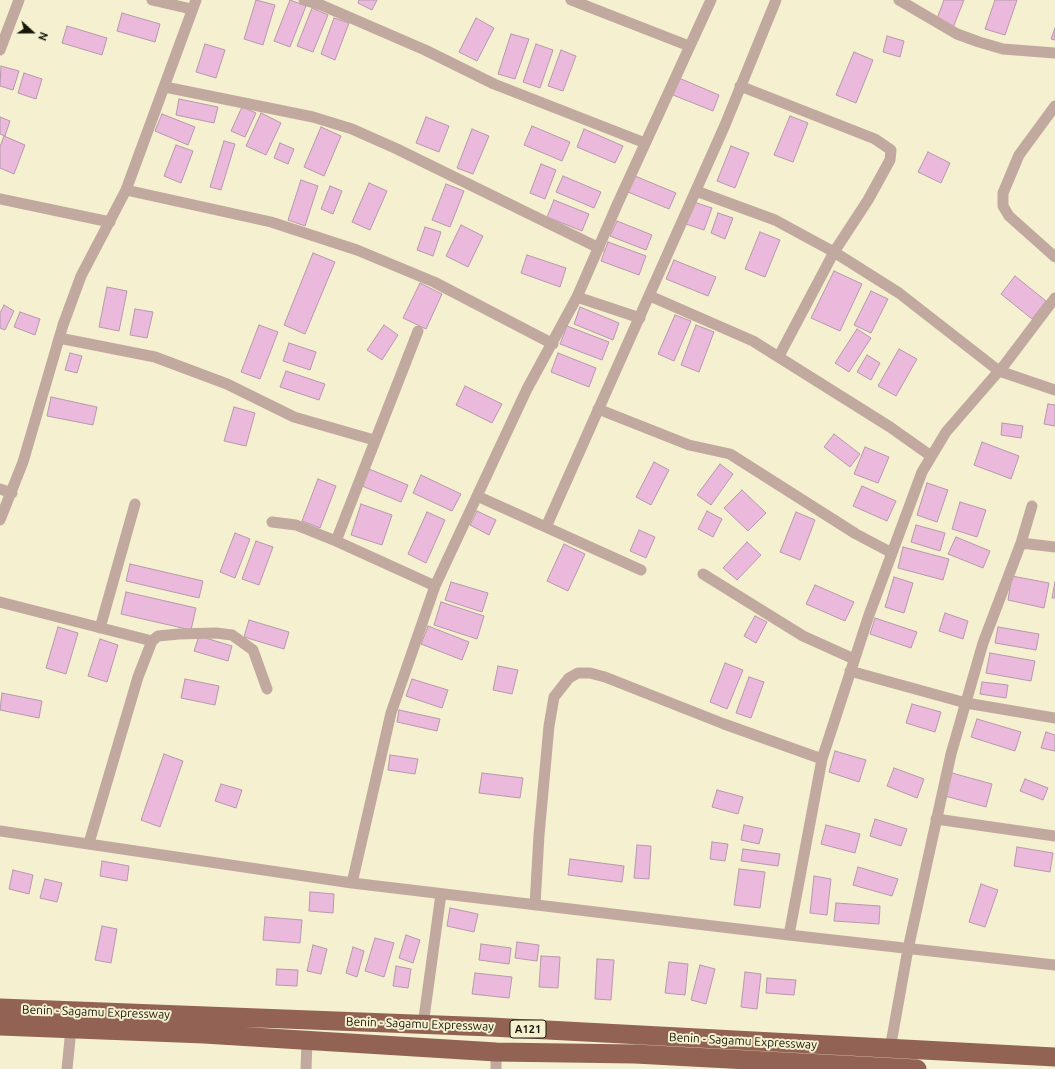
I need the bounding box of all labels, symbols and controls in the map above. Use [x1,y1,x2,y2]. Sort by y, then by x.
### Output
north arrow [12,12,52,52]
text: N [36,30,50,42]
street label: Benin - Sagamu Expressway [22,1002,170,1022]
street label: Benin - Sagamu Expressway [346,1014,494,1034]
road number: A121 [510,1020,546,1038]
street label: Benin - Sagamu Expressway [669,1030,817,1052]

